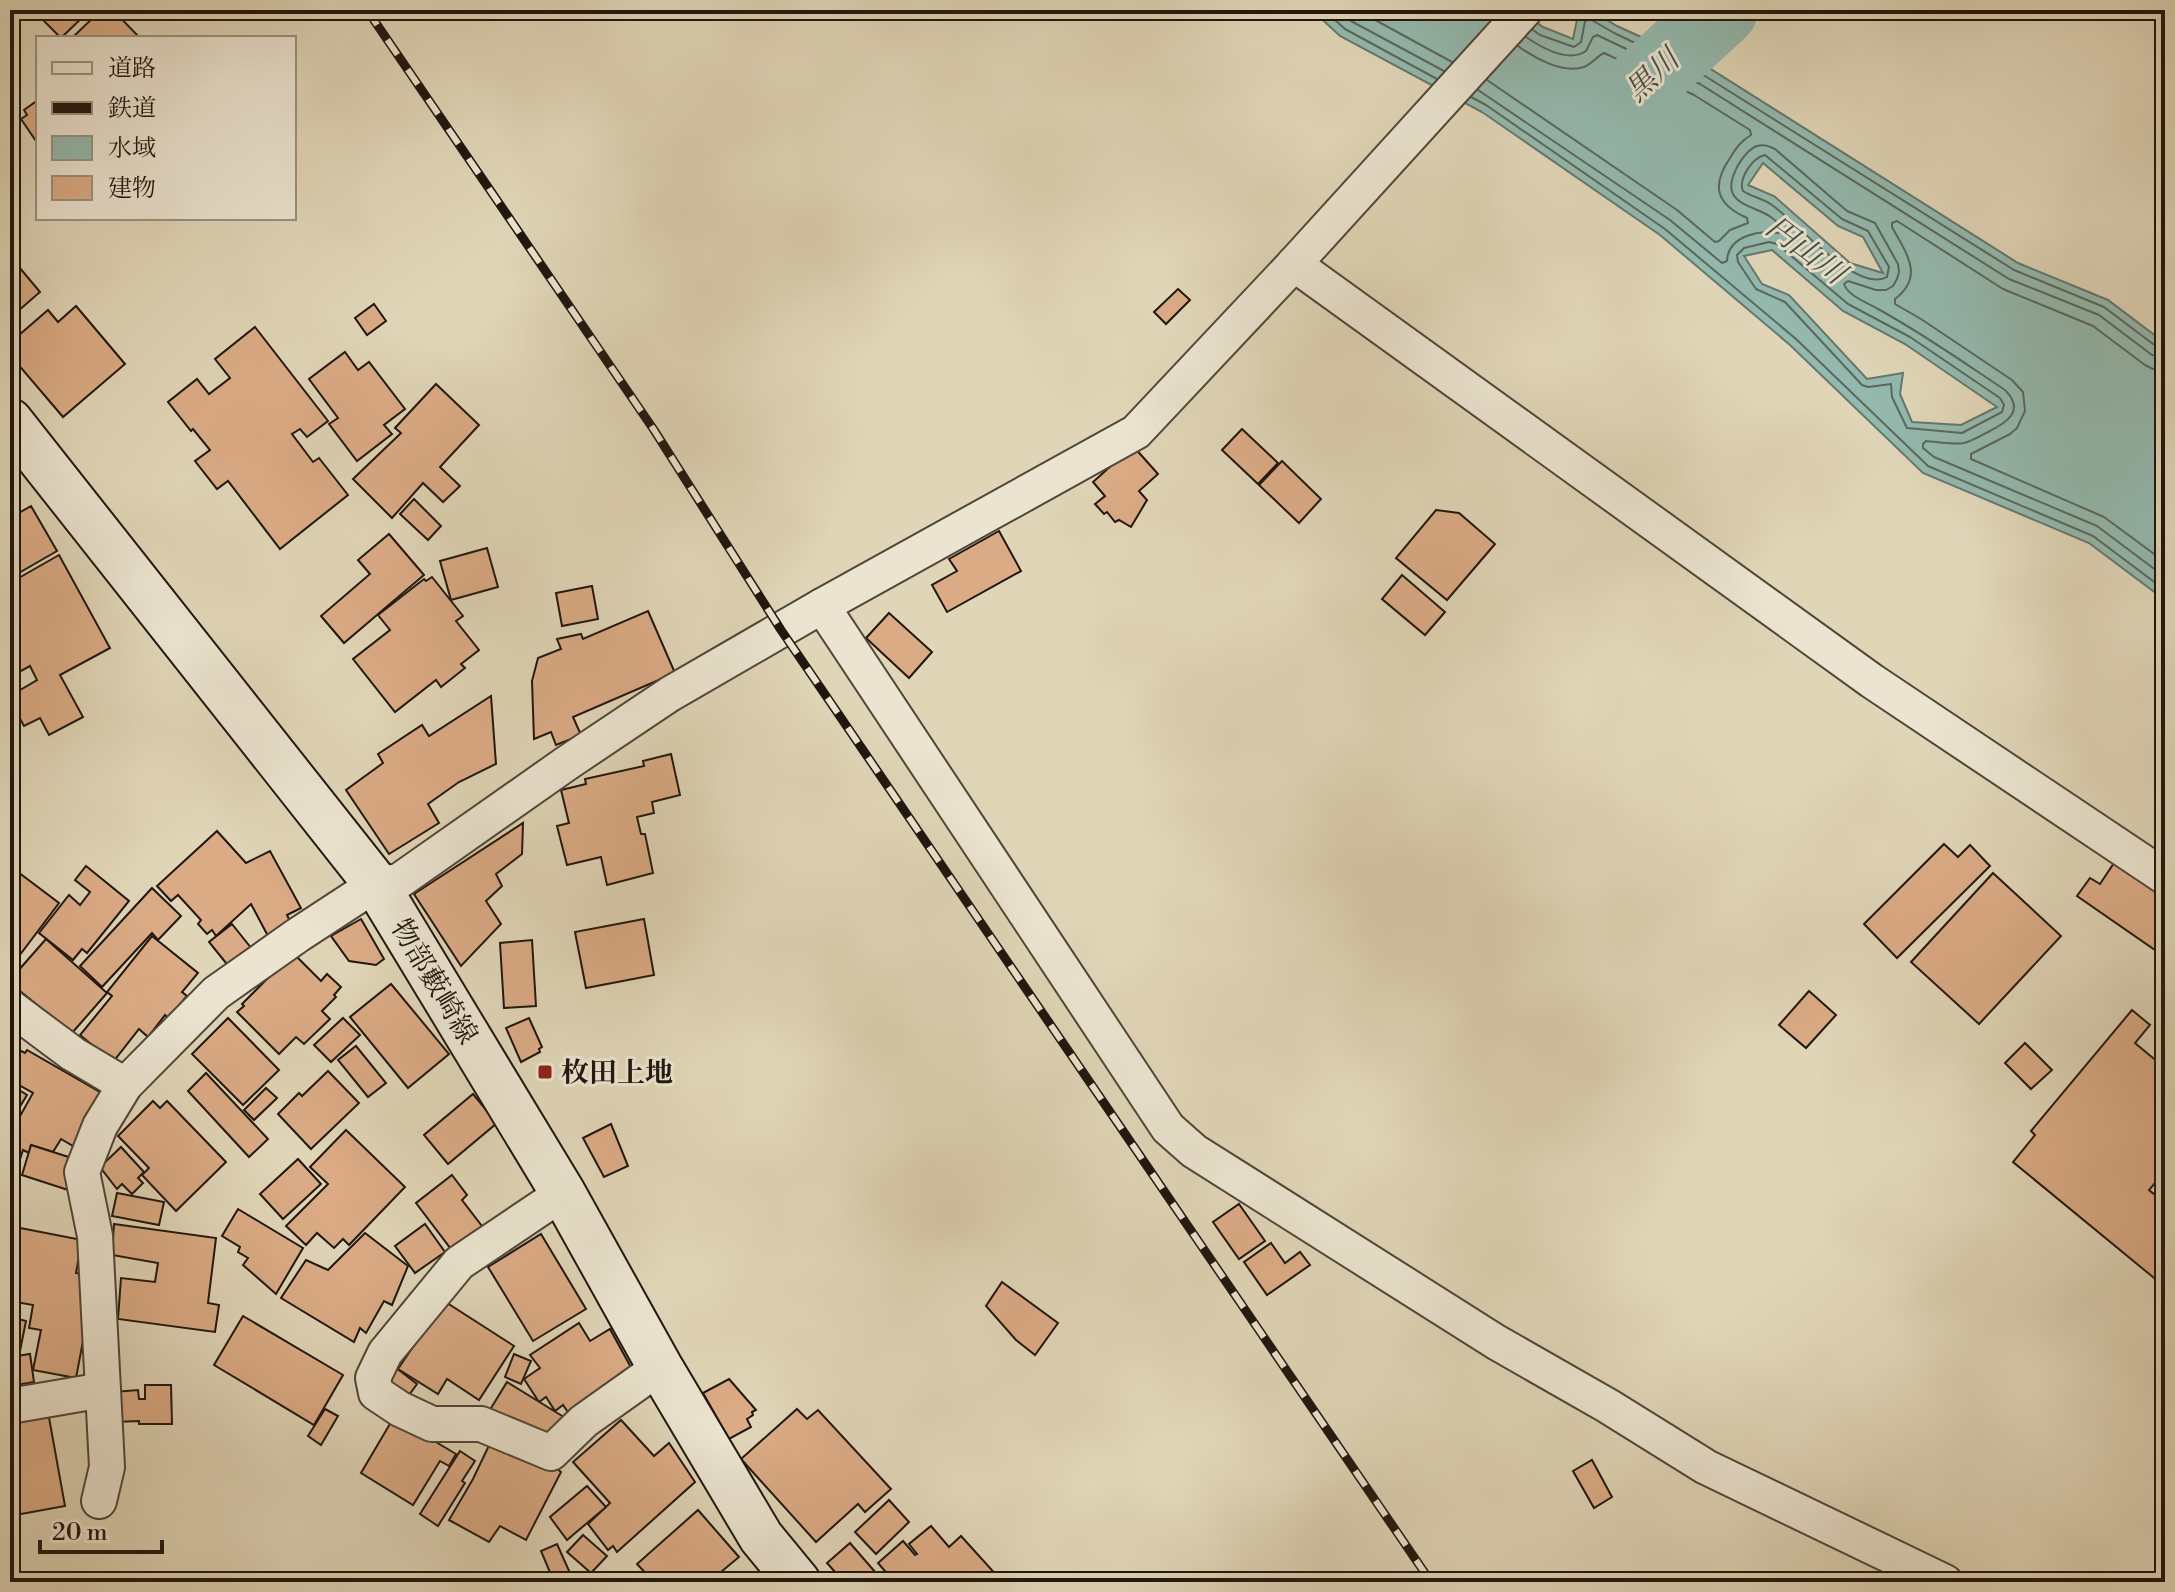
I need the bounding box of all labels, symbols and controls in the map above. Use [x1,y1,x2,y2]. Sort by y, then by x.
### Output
legend [36,36,296,220]
water label: 黒川 [1618,39,1690,110]
text: 道路 [108,54,156,84]
text: 鉄道 [108,94,156,124]
text: 水域 [108,134,156,164]
text: 建物 [108,174,156,204]
water label: 円山川 [1758,209,1855,295]
street label: 物部藪崎線 [383,913,485,1051]
place label: 枚田上地 [561,1056,673,1091]
marker: 枚田上地 [536,1063,554,1081]
scale bar [40,1504,162,1554]
text: 20 m [52,1518,108,1548]

